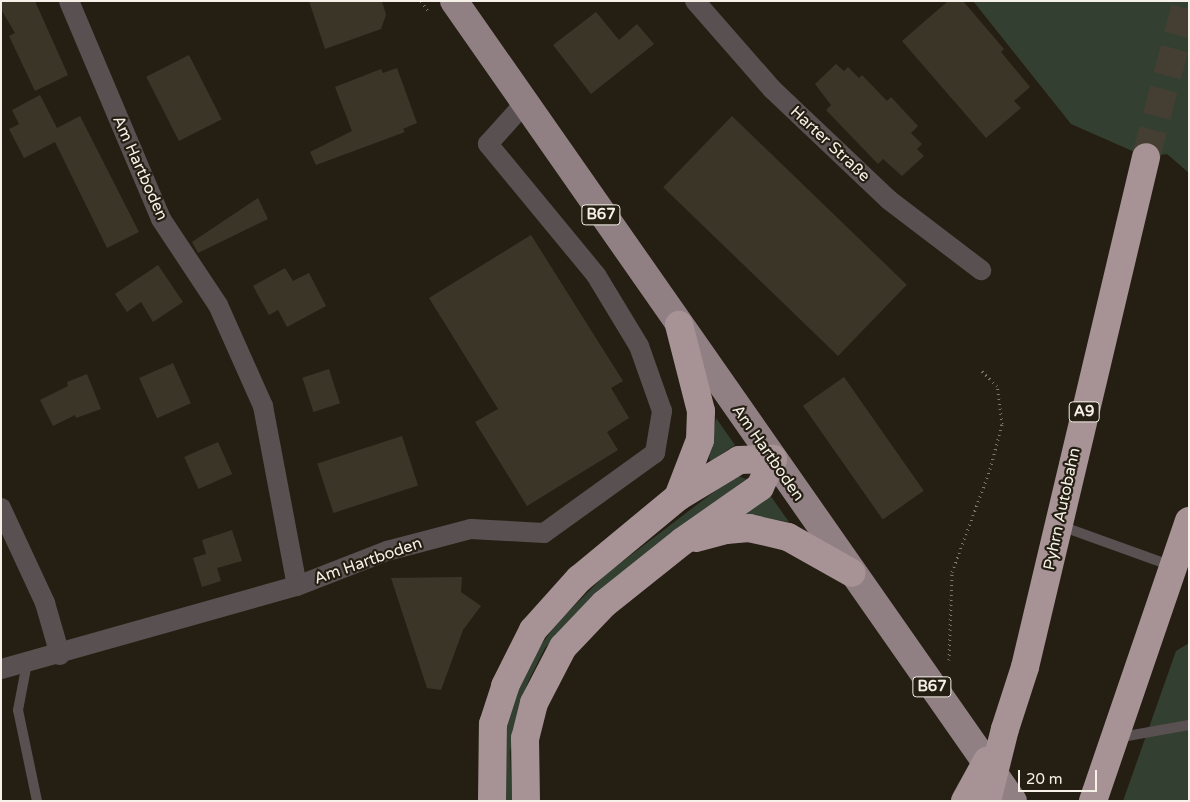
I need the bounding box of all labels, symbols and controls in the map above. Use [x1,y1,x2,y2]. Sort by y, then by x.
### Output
street label: Harter Straße [786,102,874,186]
street label: Am Hartboden [108,113,172,223]
road number: B67 [581,202,621,228]
road number: A9 [1068,400,1100,424]
street label: Am Hartboden [728,401,808,505]
street label: Pyhrn Autobahn [1040,446,1084,572]
street label: Am Hartboden [312,534,424,588]
road number: B67 [912,674,952,700]
scale bar [1020,760,1099,792]
text: 20 m [1026,770,1063,788]

